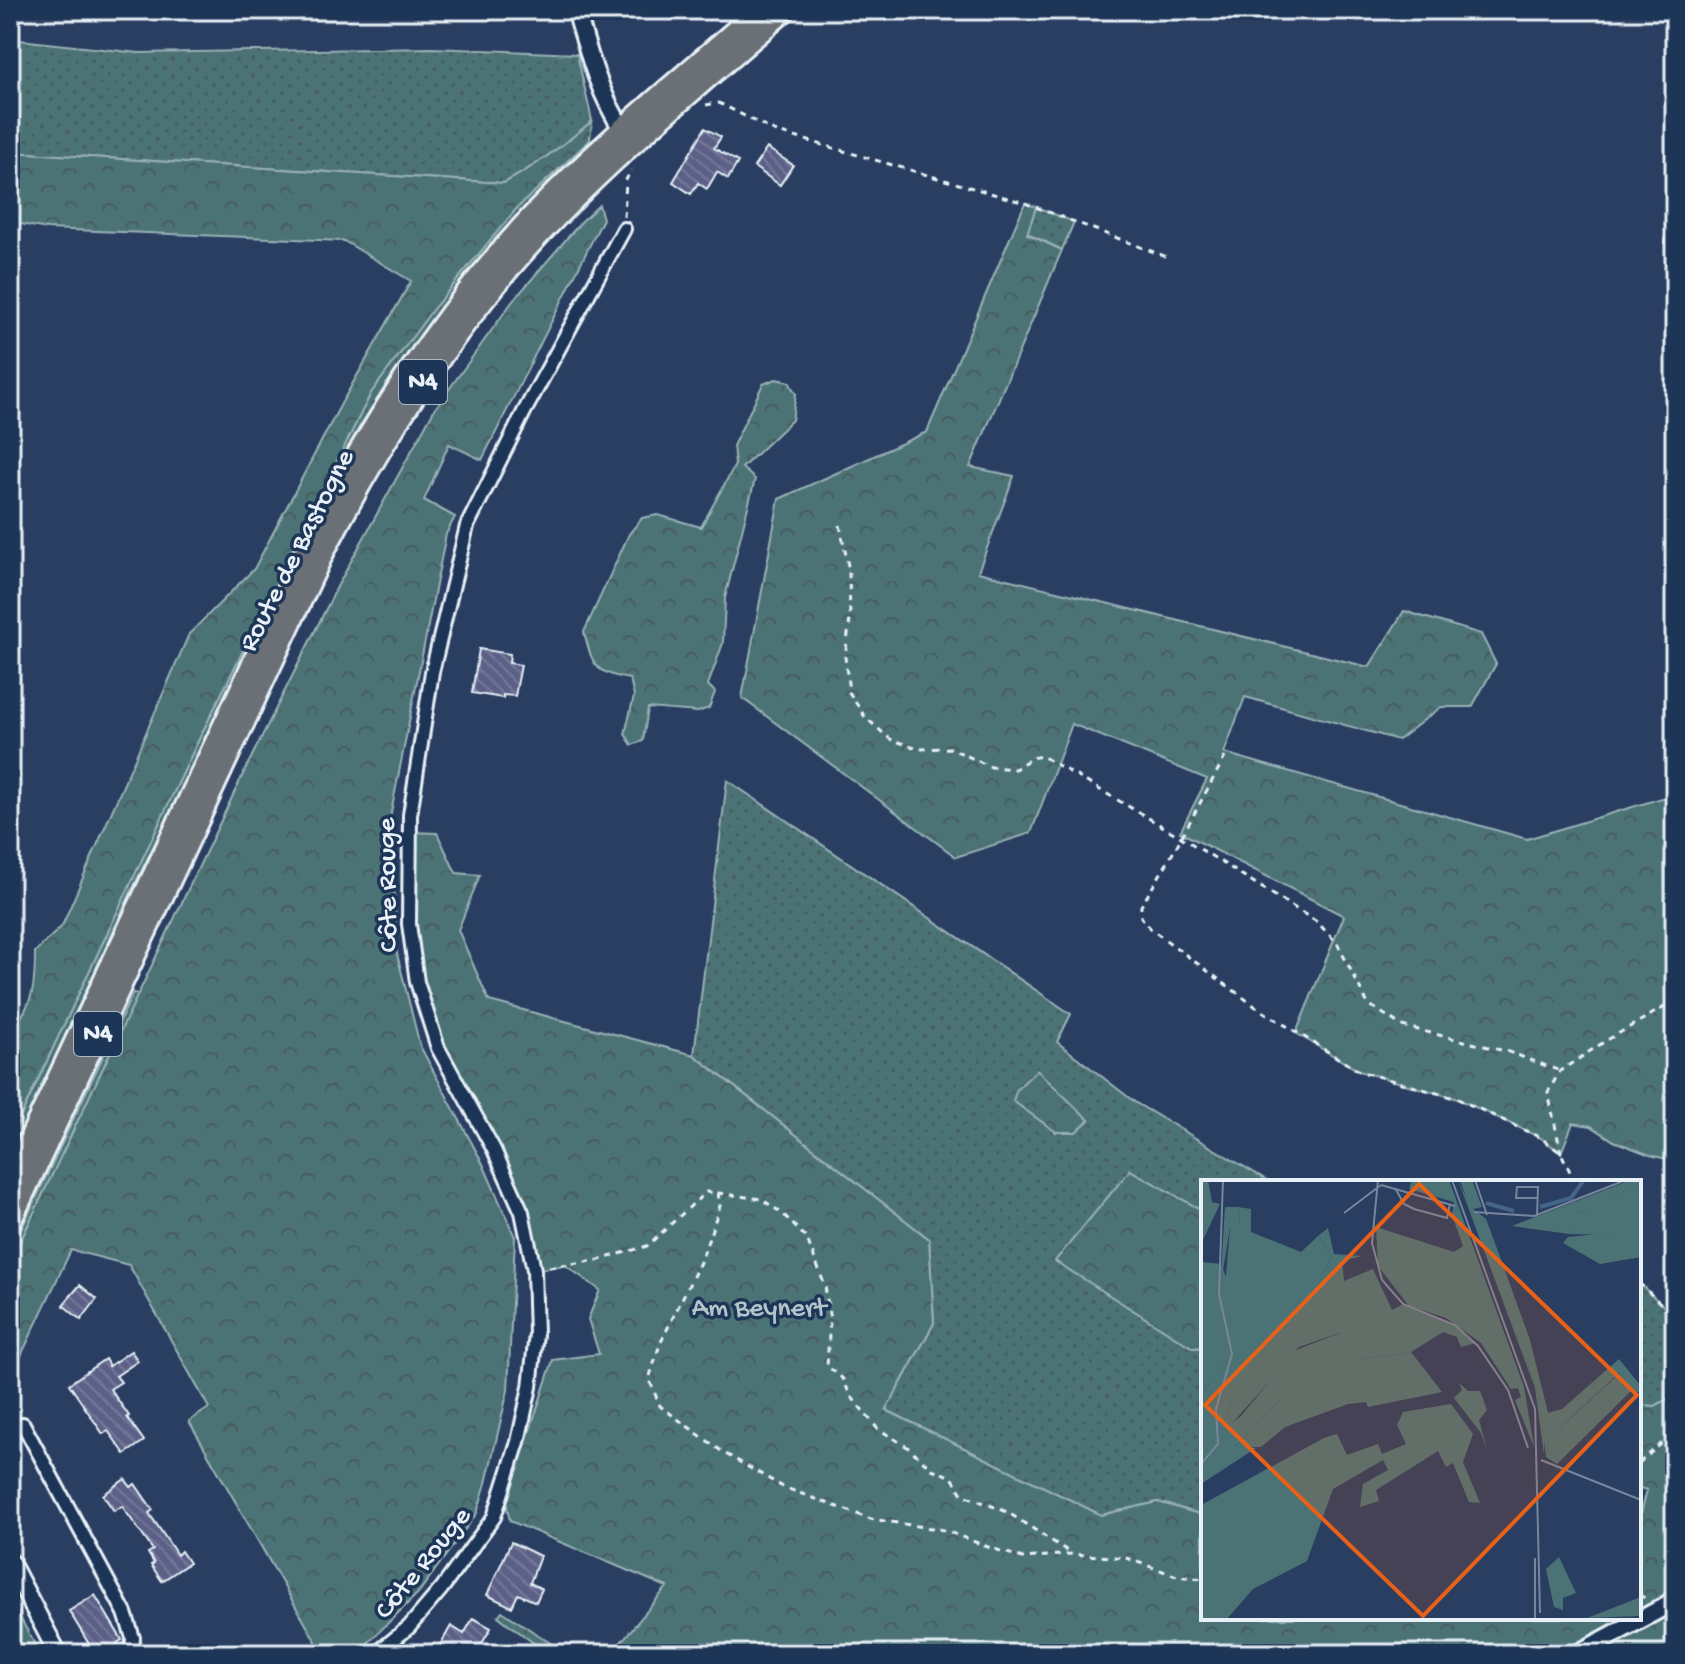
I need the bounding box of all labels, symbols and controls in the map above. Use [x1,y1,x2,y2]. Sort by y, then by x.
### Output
road number: N4 [399,360,447,404]
street label: Route de Bastogne [233,444,363,657]
street label: Côte Rouge [371,817,407,953]
road number: N4 [74,1012,122,1056]
inset map [1201,1180,1641,1620]
park label: Am Beynert [692,1293,829,1326]
street label: Côte Rouge [369,1501,480,1627]

